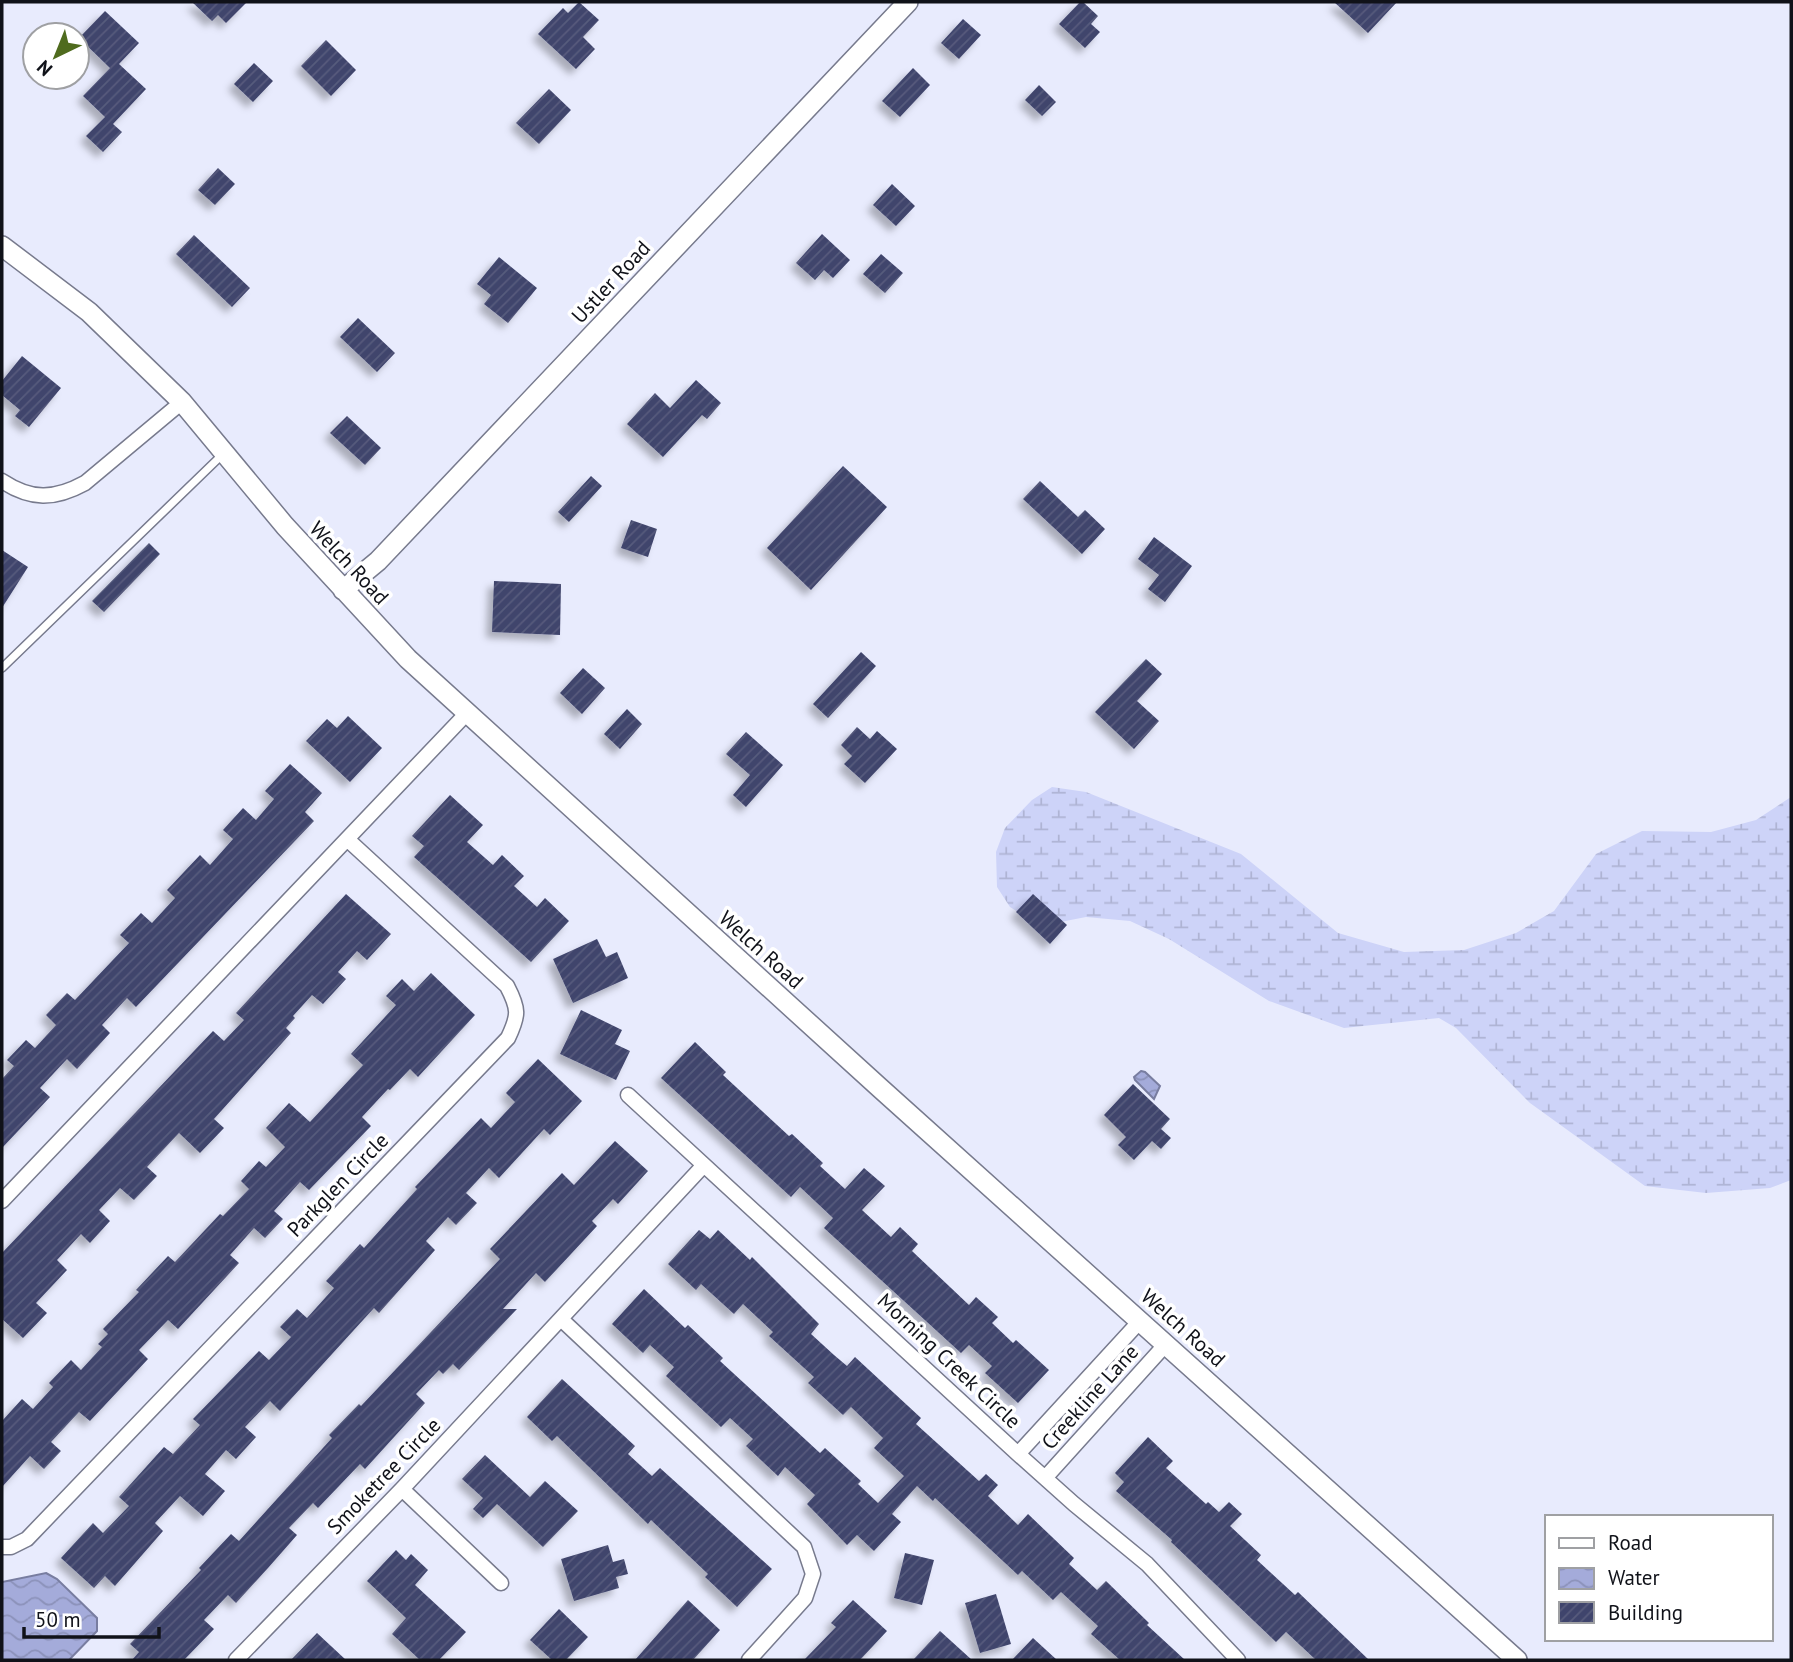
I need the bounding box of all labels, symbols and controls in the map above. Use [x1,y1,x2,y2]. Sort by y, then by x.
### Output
north arrow [21,21,91,91]
text: N [32,55,57,81]
street label: Ustler Road [565,235,656,329]
street label: Welch Road [304,515,395,610]
street label: Welch Road [714,905,809,995]
street label: Parkglen Circle [281,1127,394,1242]
street label: Welch Road [1136,1283,1231,1373]
street label: Morning Creek Circle [872,1287,1027,1434]
street label: Creekline Lane [1035,1338,1144,1455]
street label: Smoketree Circle [321,1412,446,1540]
legend [1545,1515,1772,1641]
text: Road [1608,1529,1652,1556]
text: Water [1608,1564,1660,1591]
scale bar [24,1596,159,1640]
text: Building [1608,1599,1683,1626]
text: 50 m [35,1606,81,1633]

